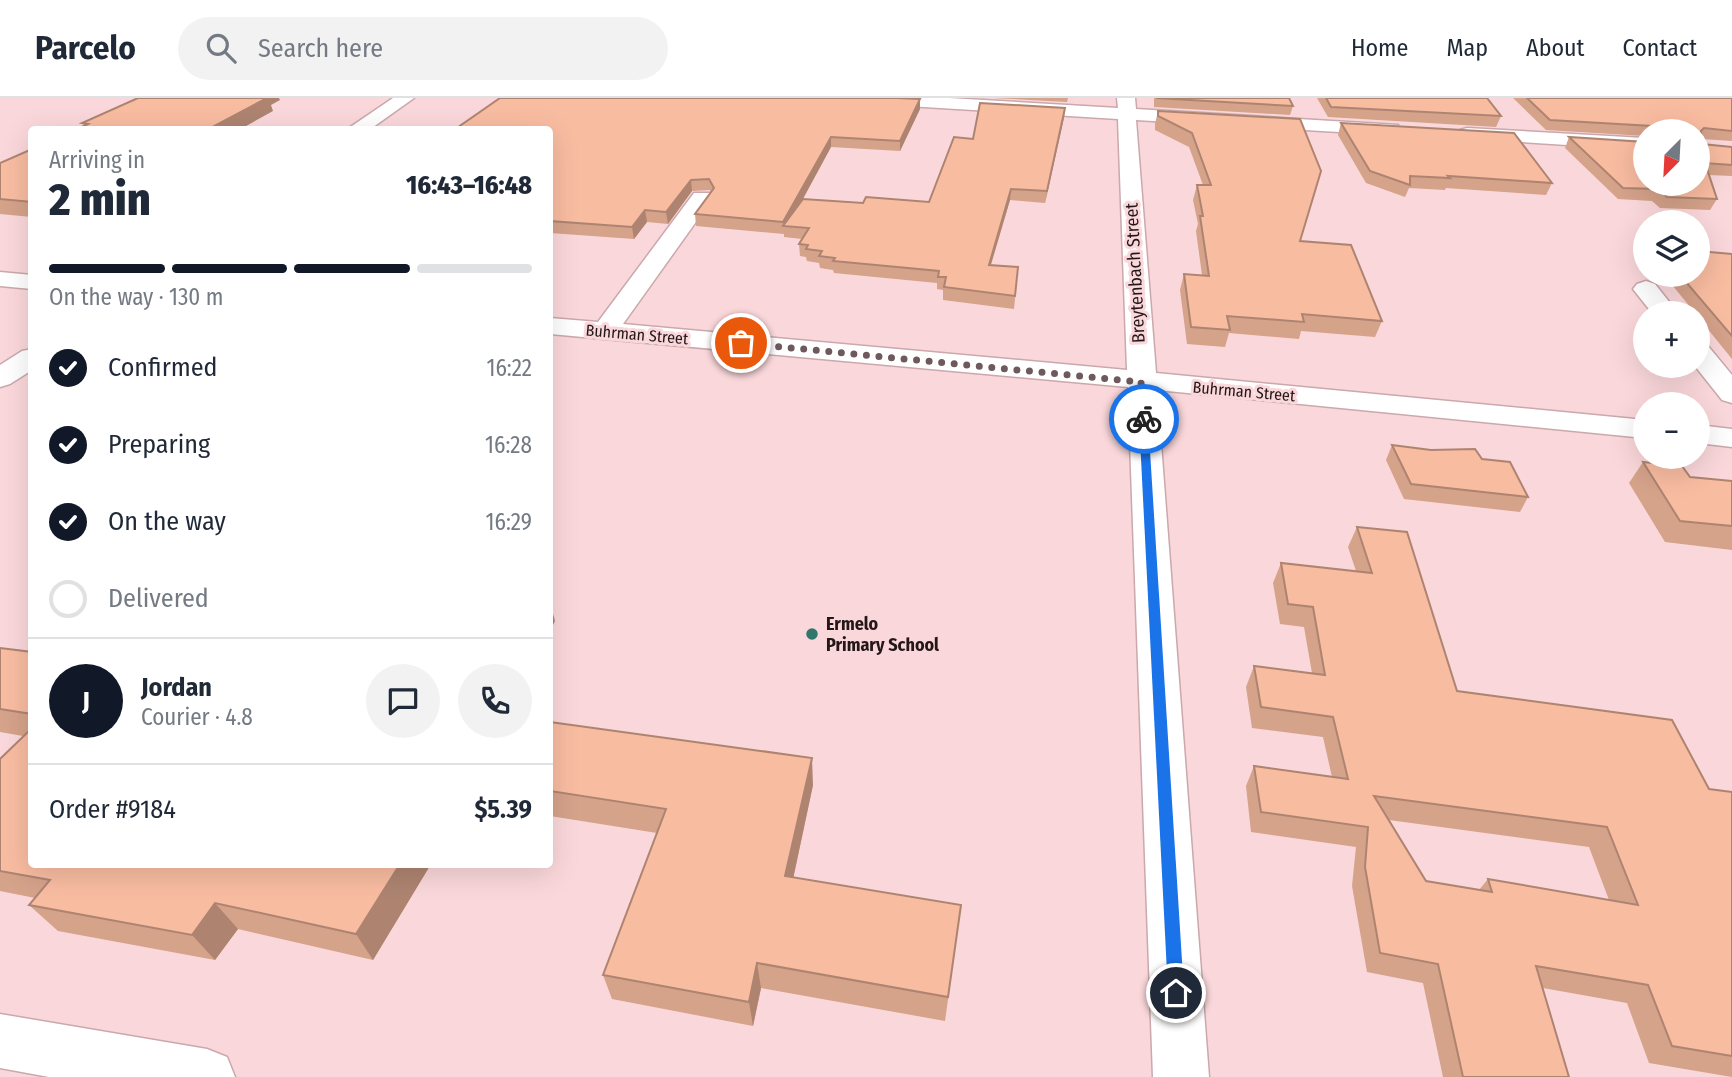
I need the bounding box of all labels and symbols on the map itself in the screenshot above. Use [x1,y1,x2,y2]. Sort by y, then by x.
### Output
north arrow [1633,119,1710,196]
street label: Breytenbach Street [1120,202,1150,344]
pin [711,313,771,373]
street label: Buhrman Street [585,321,690,349]
street label: Buhrman Street [1192,378,1297,406]
courier [1109,384,1179,454]
place label: Ermelo Primary School [826,613,939,656]
marker: Ermelo Primary School [804,626,820,642]
pin [1146,963,1206,1023]

